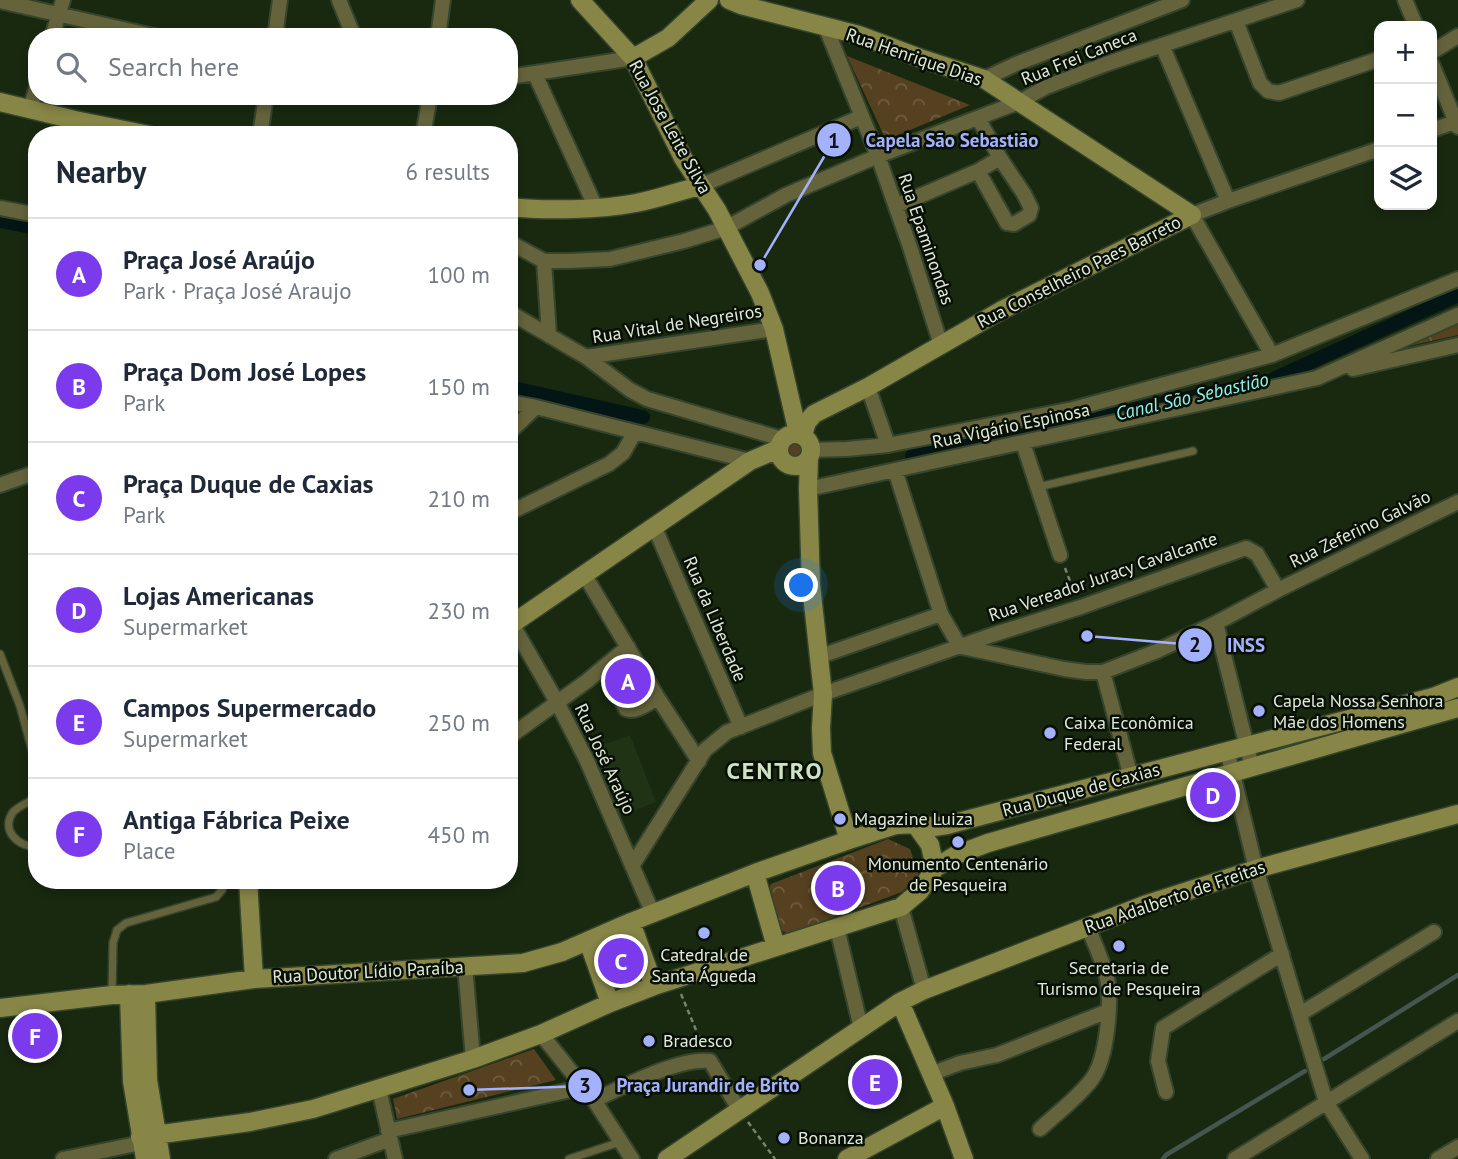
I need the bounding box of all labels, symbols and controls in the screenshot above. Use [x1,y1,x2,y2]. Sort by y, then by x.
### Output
map controls [1374,21,1437,210]
button: + [1374,21,1437,84]
street label: Rua Henrique Dias [843,22,985,91]
street label: Rua Frei Caneca [1018,23,1140,90]
search box [28,28,518,105]
icon: search [52,48,90,86]
text: Search here [108,50,239,83]
street label: Rua Jose Leite Silva [624,56,717,198]
button: − [1374,84,1437,147]
callout: Capela São Sebastião [817,120,1053,160]
text: 1 [828,127,840,154]
text: Capela São Sebastião [866,128,1038,152]
button: layers [1374,147,1437,210]
text: Nearby [56,152,146,191]
text: 6 results [406,157,490,186]
street label: Rua Epaminondas [893,170,960,307]
street label: Rua Conselheiro Paes Barreto [973,210,1185,333]
text: Praça José Araújo [123,243,315,276]
text: A [72,260,86,289]
text: 100 m [428,260,490,289]
text: Park · Praça José Araujo [123,276,352,305]
street label: Rua Vital de Negreiros [590,299,763,348]
text: Praça Dom José Lopes [123,355,366,388]
water label: Canal São Sebastião [1113,367,1271,425]
text: B [72,372,86,401]
text: 150 m [428,372,490,401]
text: Park [123,388,165,417]
street label: Rua Vigário Espinosa [930,398,1092,453]
text: Praça Duque de Caxias [123,467,374,500]
text: C [73,484,85,513]
text: 210 m [428,484,490,513]
street label: Rua Zeferino Galvão [1286,484,1434,573]
text: Park [123,500,165,529]
street label: Rua Vereador Juracy Cavalcante [985,527,1220,627]
street label: Rua da Liberdade [679,553,752,685]
your location [784,568,818,602]
text: Lojas Americanas [123,579,314,612]
text: D [72,596,86,625]
text: 230 m [428,596,490,625]
text: Supermarket [123,612,248,641]
callout: INSS [1178,625,1279,665]
text: 2 [1189,631,1201,658]
text: INSS [1227,633,1265,657]
pin: A [605,655,651,707]
place label: Capela Nossa Senhora Mãe dos Homens [1273,689,1444,733]
text: Campos Supermercado [123,691,376,724]
street label: Rua José Araújo [570,700,641,818]
marker: Capela Nossa Senhora Mãe dos Homens [1251,703,1267,719]
text: E [73,708,85,737]
text: 250 m [428,708,490,737]
place label: Caixa Econômica Federal [1064,711,1194,755]
text: Supermarket [123,724,248,753]
marker: Caixa Econômica Federal [1042,725,1058,741]
district label: CENTRO [726,755,824,786]
street label: Rua Duque de Caxias [1000,757,1162,822]
pin: D [1190,769,1236,821]
text: Antiga Fábrica Peixe [123,803,350,836]
place label: Magazine Luiza [854,807,973,830]
marker: Magazine Luiza [832,811,848,827]
text: F [73,820,85,849]
text: 450 m [428,820,490,849]
marker: Monumento Centenário de Pesqueira [950,834,966,850]
text: Place [123,836,176,865]
place label: Monumento Centenário de Pesqueira [868,852,1048,896]
street label: Rua Adalberto de Freitas [1082,855,1268,938]
pin: B [815,862,861,914]
marker: Catedral de Santa Águeda [696,925,712,941]
pin: C [598,935,644,987]
marker: Secretaria de Turismo de Pesqueira [1111,938,1127,954]
place label: Catedral de Santa Águeda [651,943,757,987]
street label: Rua Doutor Lídio Paraíba [272,955,464,988]
place label: Secretaria de Turismo de Pesqueira [1037,956,1201,1000]
pin: F [12,1010,58,1062]
place label: Bradesco [663,1029,732,1052]
marker: Bradesco [641,1033,657,1049]
pin: E [852,1056,898,1108]
callout: Praça Jurandir de Brito [568,1066,814,1106]
text: 3 [579,1072,591,1099]
text: Praça Jurandir de Brito [616,1073,800,1097]
place label: Bonanza [798,1126,864,1149]
marker: Bonanza [776,1130,792,1146]

